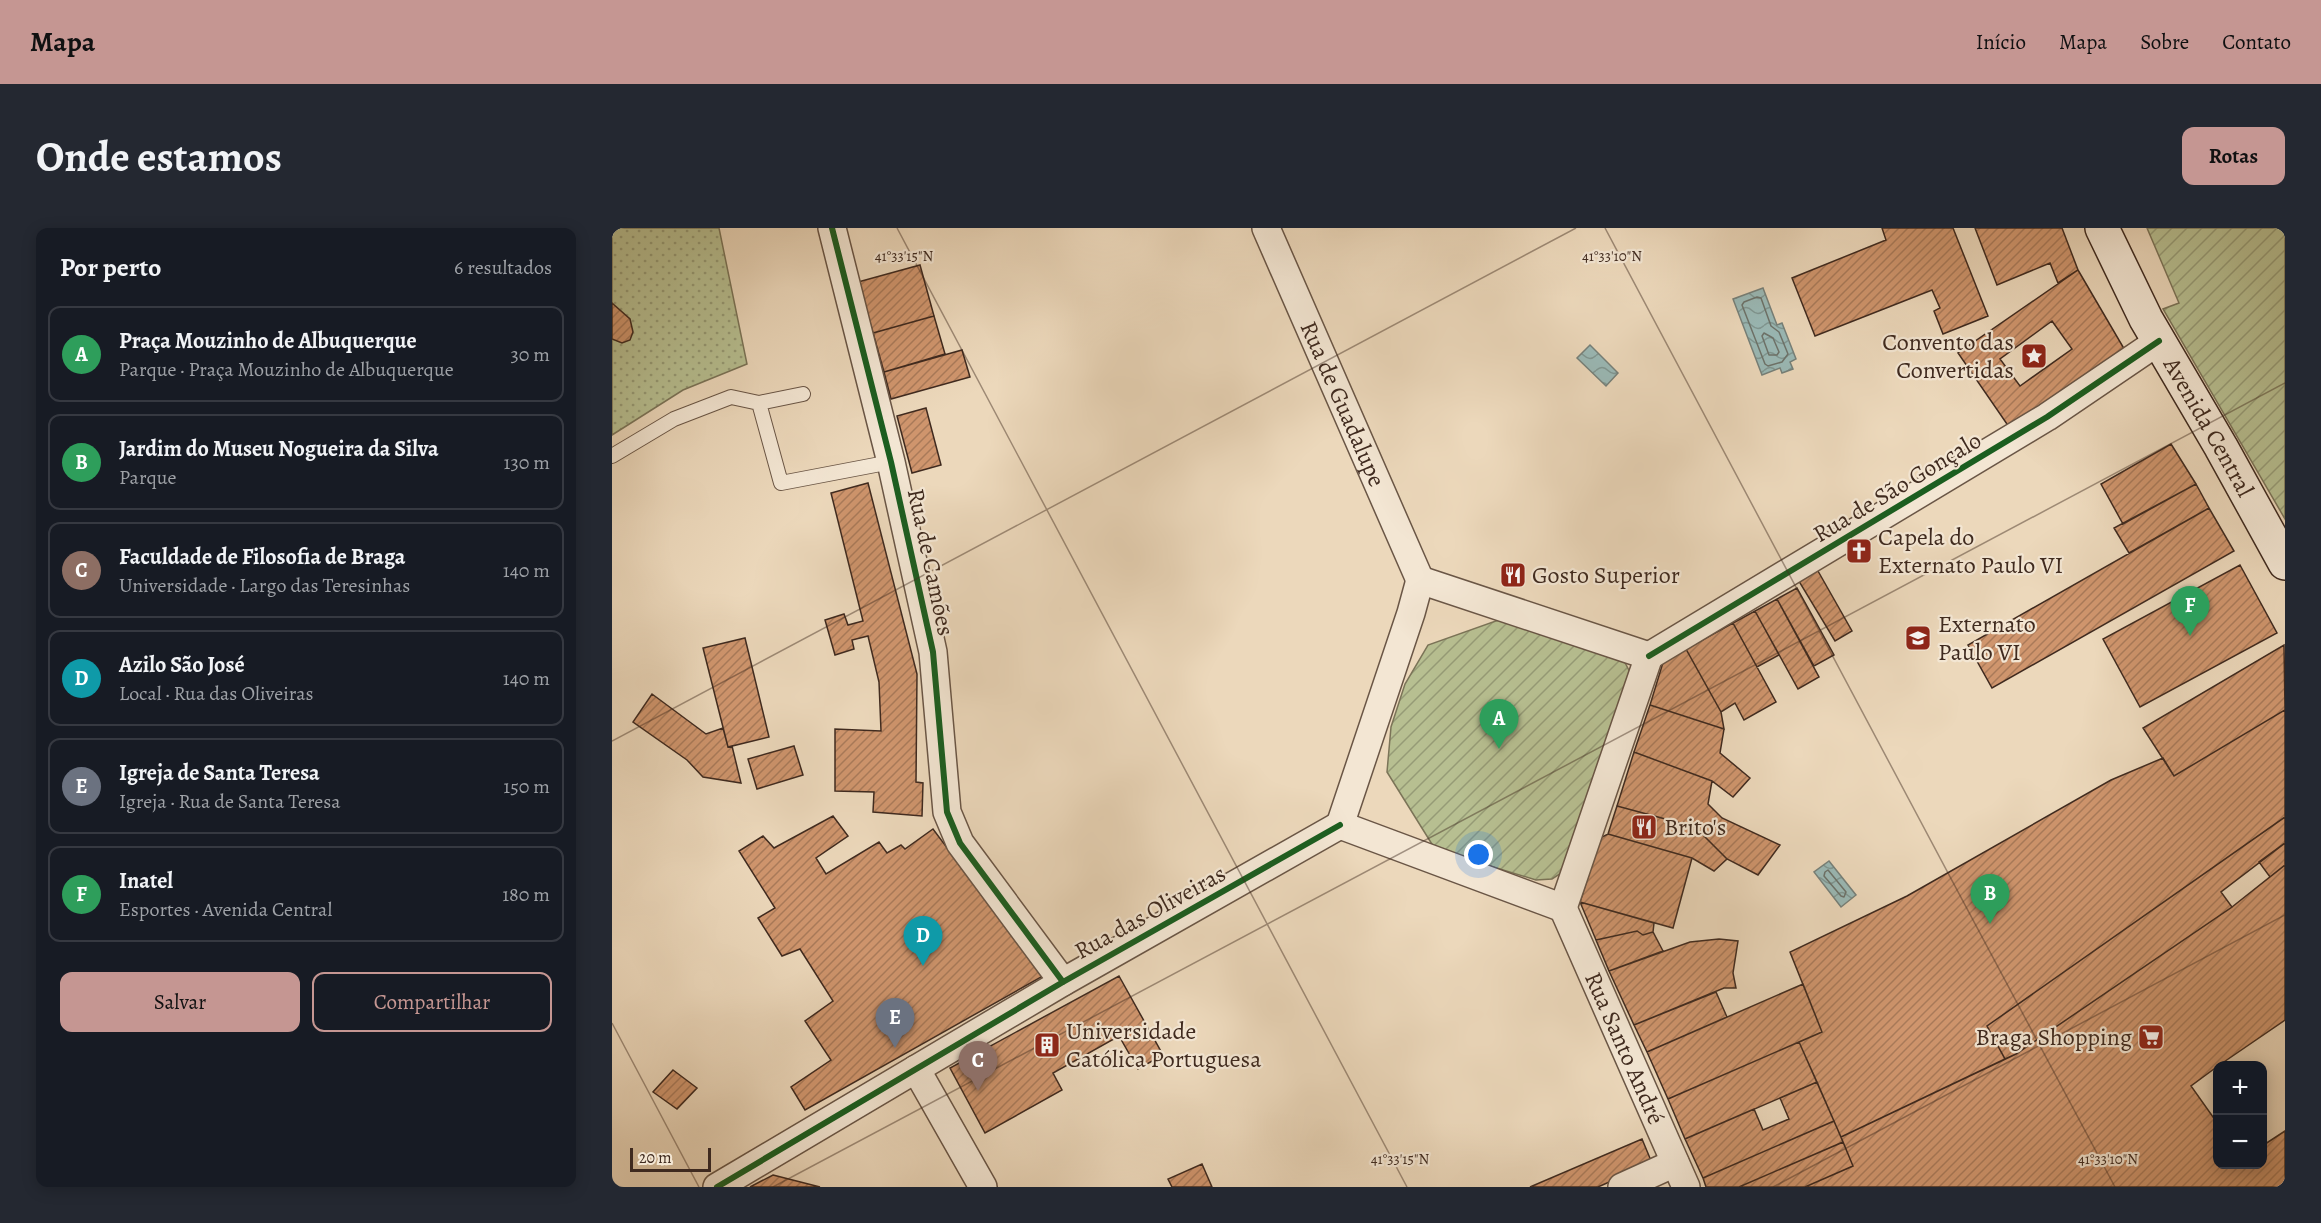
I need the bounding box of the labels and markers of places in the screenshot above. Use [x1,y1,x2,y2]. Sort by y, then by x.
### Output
place label: Convento das Convertidas [1882,326,2014,386]
place icon: Convento das Convertidas [2019,341,2049,371]
place label: Capela do Externato Paulo VI [1878,521,2063,581]
church icon: Capela do Externato Paulo VI [1844,536,1874,566]
place label: Gosto Superior [1532,559,1680,591]
restaurant icon: Gosto Superior [1498,560,1528,590]
pin: F [2170,586,2210,636]
place label: Externato Paulo VI [1938,608,2036,668]
school or university icon: Externato Paulo VI [1903,623,1933,653]
pin: A [1480,700,1518,749]
place label: Brito's [1664,811,1726,843]
restaurant icon: Brito's [1629,812,1659,842]
pin: B [1970,874,2010,924]
pin: D [904,916,942,966]
pin: E [876,998,914,1048]
place label: Universidade Católica Portuguesa [1066,1015,1262,1075]
place label: Braga Shopping [1976,1021,2132,1053]
supermarket icon: Braga Shopping [2136,1022,2166,1052]
building icon: Universidade Católica Portuguesa [1032,1030,1062,1060]
pin: C [958,1042,998,1091]

